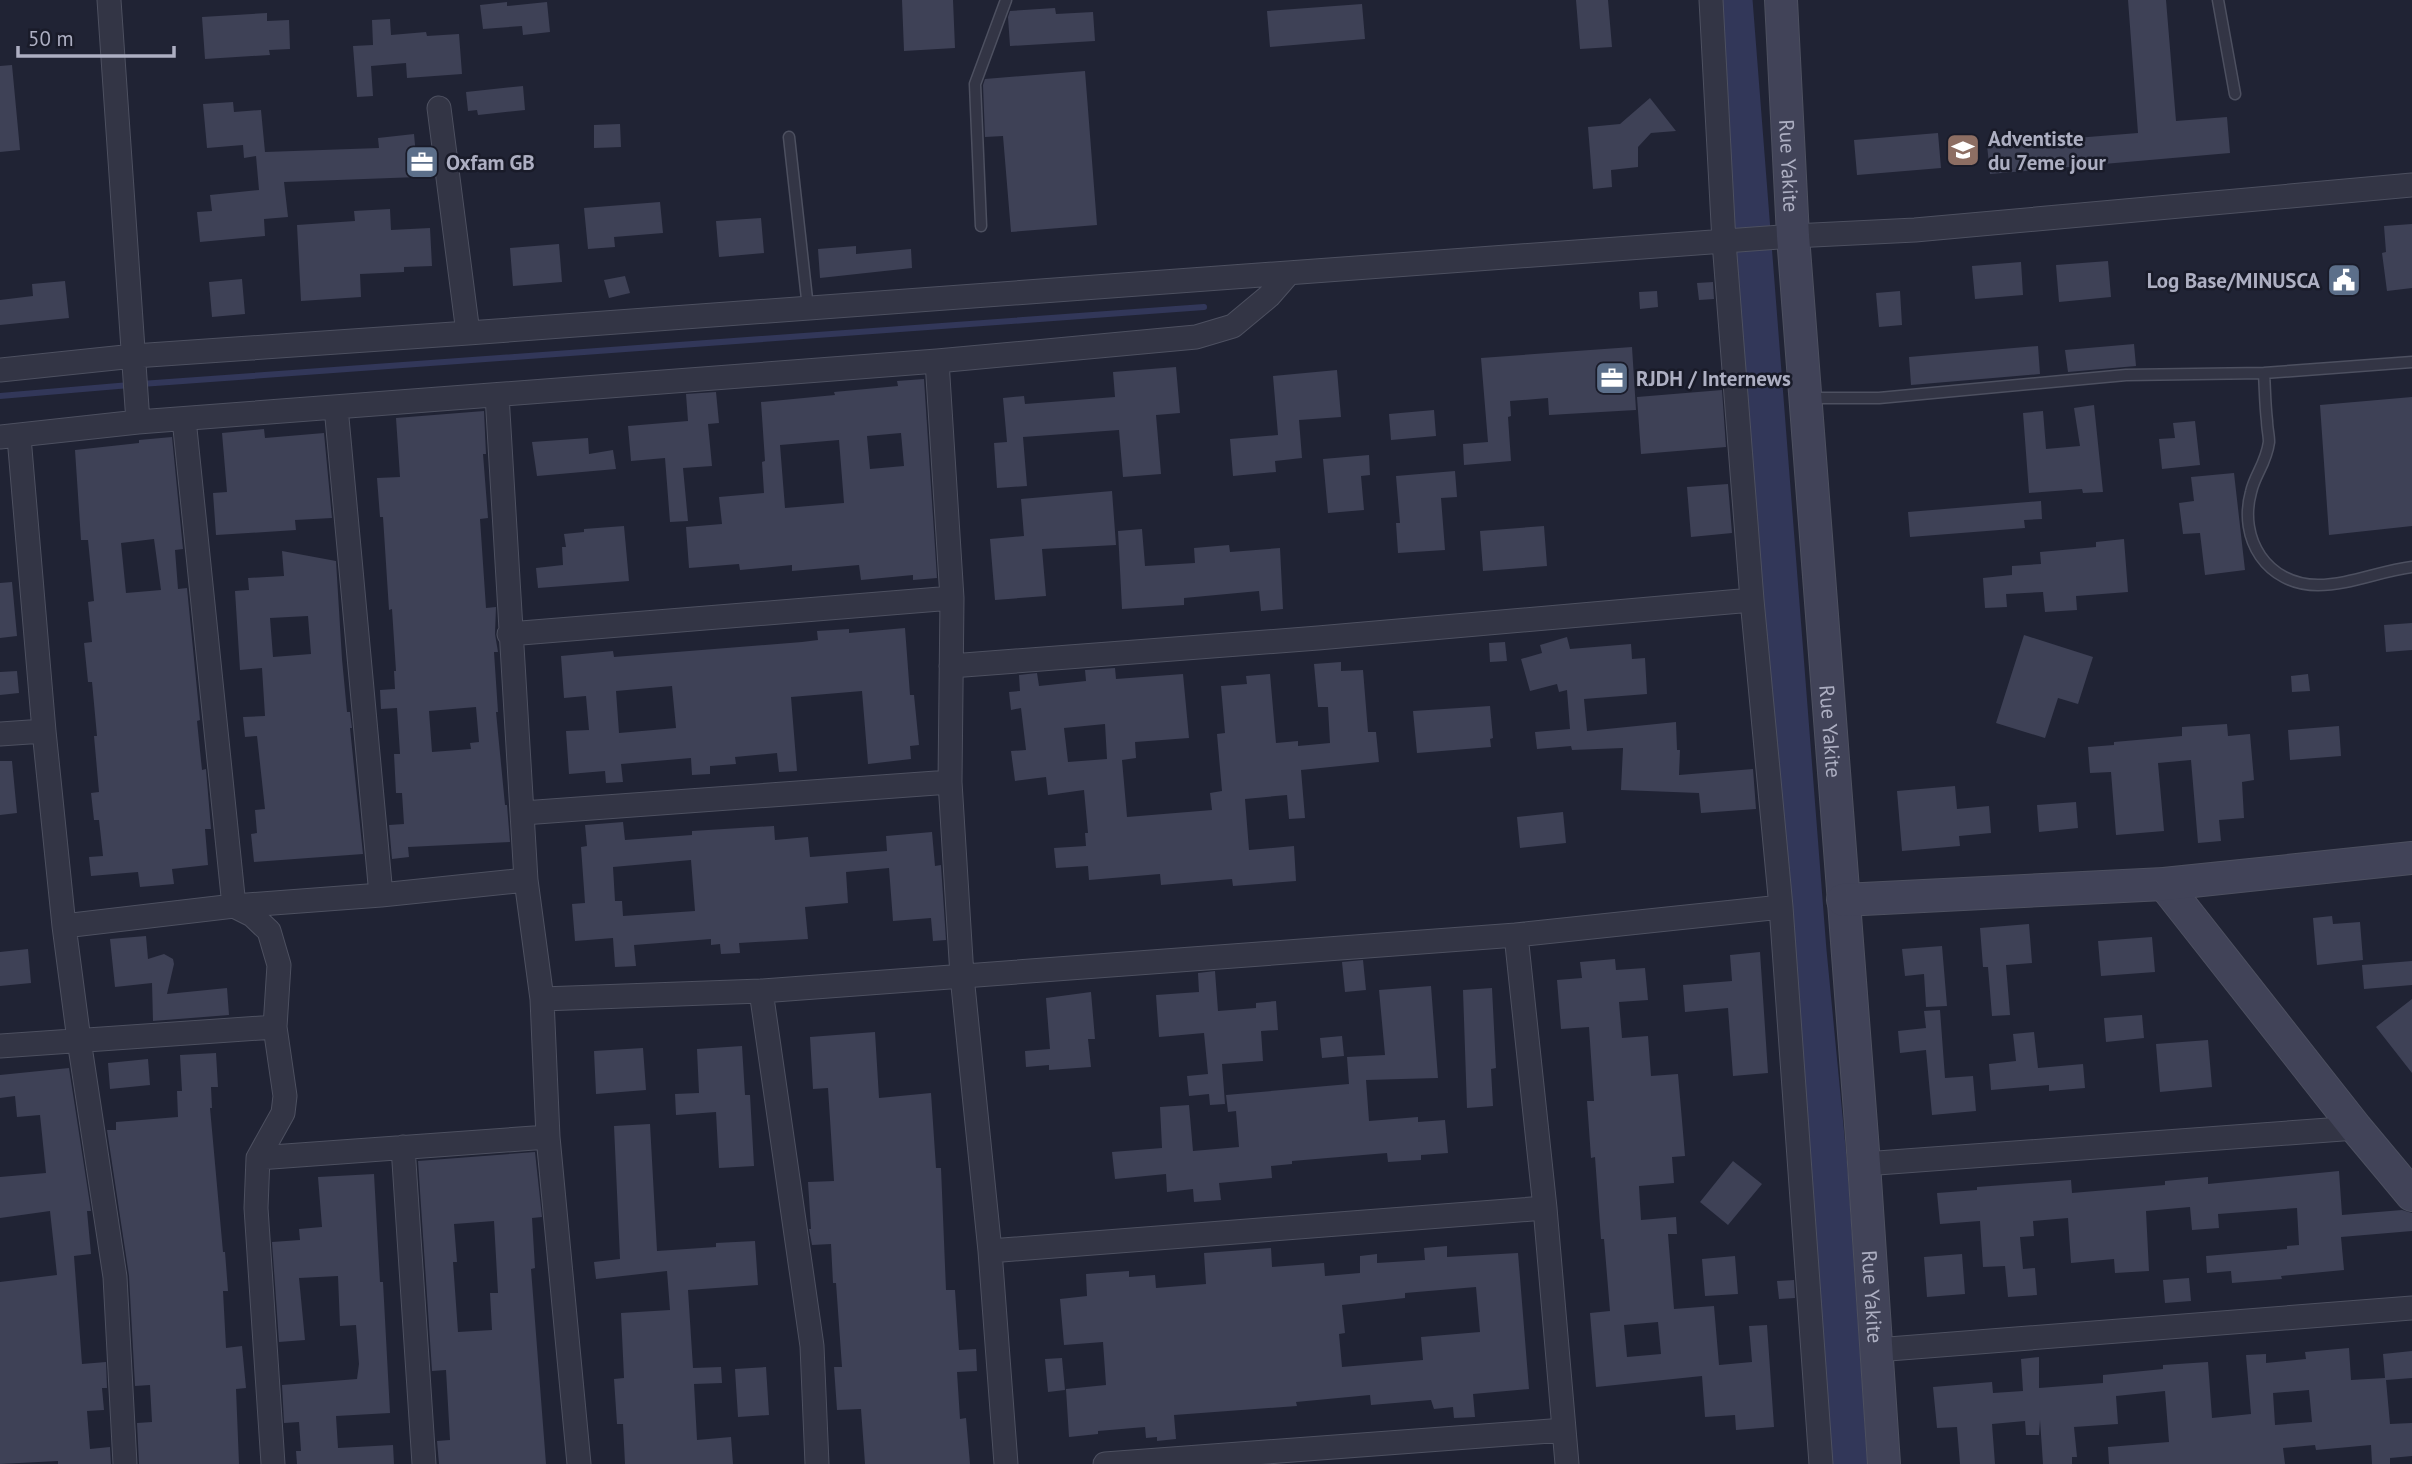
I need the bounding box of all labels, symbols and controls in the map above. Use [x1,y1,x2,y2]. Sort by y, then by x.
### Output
scale bar [18,14,173,58]
text: 50 m [28,25,74,52]
street label: Rue Yakite [1774,119,1805,213]
place label: Adventiste du 7eme jour [1988,125,2106,176]
school or university icon: Adventiste du 7eme jour [1944,131,1982,169]
office icon: Oxfam GB [403,143,441,181]
place label: Oxfam GB [446,149,535,176]
public building icon: Log Base/MINUSCA [2325,261,2363,299]
place label: Log Base/MINUSCA [2147,267,2320,294]
office icon: RJDH / Internews [1593,359,1631,397]
place label: RJDH / Internews [1636,365,1791,392]
street label: Rue Yakite [1814,684,1848,779]
street label: Rue Yakite [1856,1249,1889,1344]

